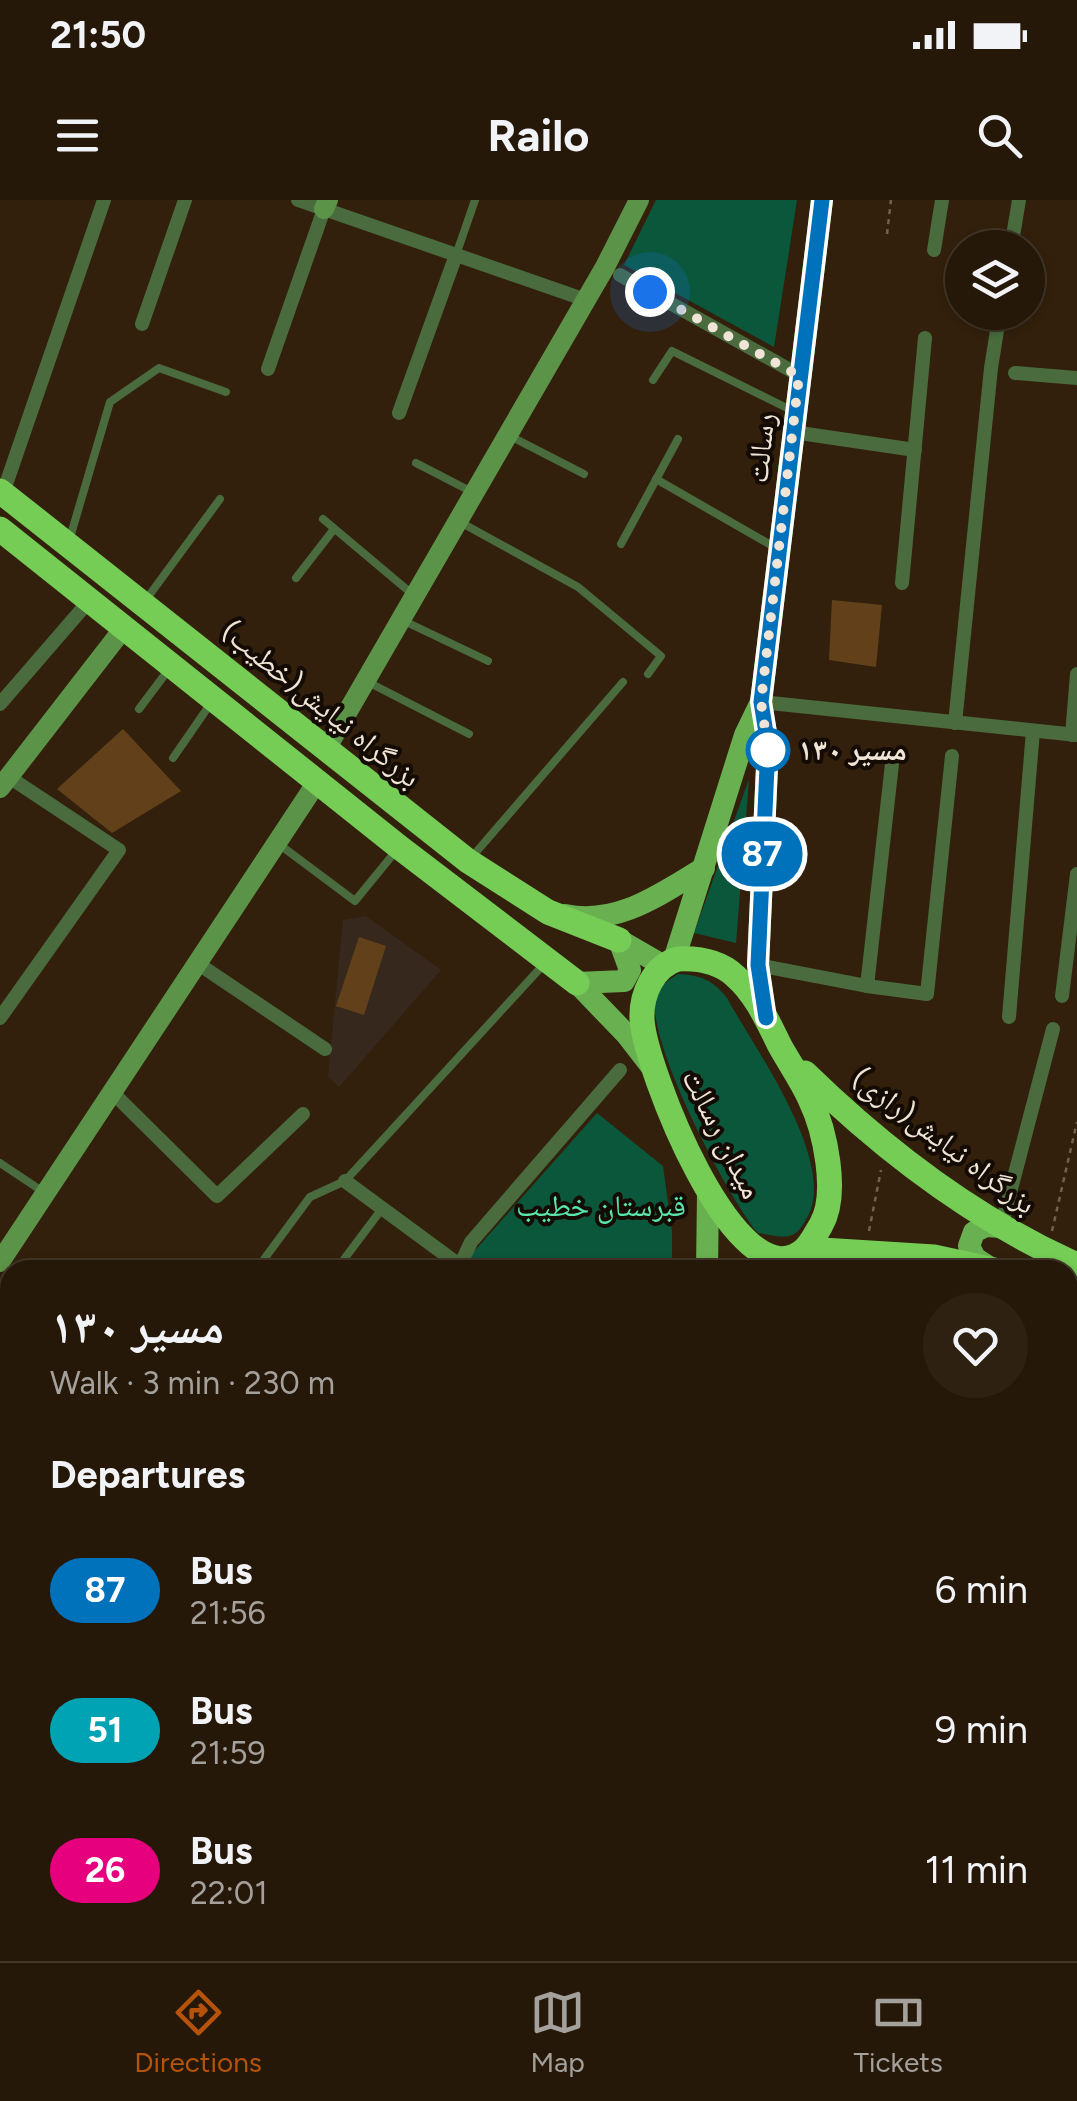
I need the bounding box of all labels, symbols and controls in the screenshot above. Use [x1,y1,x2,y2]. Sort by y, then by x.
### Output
text: 21:50 [50,12,146,58]
icon: menu [50,108,105,163]
text: Railo [487,108,590,162]
icon: search [972,108,1027,163]
map controls [945,230,1045,330]
button: layers [945,230,1045,330]
your location [625,267,675,317]
street label: رسالت [738,411,783,485]
street label: بزرگراه نیایش(خطیب) [214,612,428,795]
marker: مسیر ۱۳۰ [747,729,789,771]
place label: مسیر ۱۳۰ [798,731,907,768]
line badge: 87 [717,822,807,886]
text: 87 [742,833,782,875]
street label: بزرگراه نیایش(رازی) [845,1059,1044,1222]
street label: میدان رسالت [674,1063,771,1205]
park label: قبرستان خطیب [516,1187,686,1224]
button: heart [923,1293,1028,1398]
text: مسیر ۱۳۰ [50,1297,224,1355]
text: Walk · 3 min · 230 m [50,1364,335,1402]
text: Departures [50,1452,245,1498]
text: Bus [190,1548,253,1594]
text: 6 min [935,1567,1028,1613]
text: 87 [85,1569,125,1611]
text: 21:56 [190,1594,266,1632]
text: Bus [190,1688,253,1734]
text: 9 min [935,1707,1028,1753]
text: 51 [87,1709,123,1751]
text: 21:59 [190,1734,266,1772]
text: Bus [190,1828,253,1874]
text: 11 min [925,1847,1028,1893]
text: 26 [85,1849,125,1891]
text: 22:01 [190,1874,268,1912]
tab: Directions [134,1985,262,2079]
tab: Map [530,1985,585,2079]
tab: Tickets [854,1985,943,2079]

